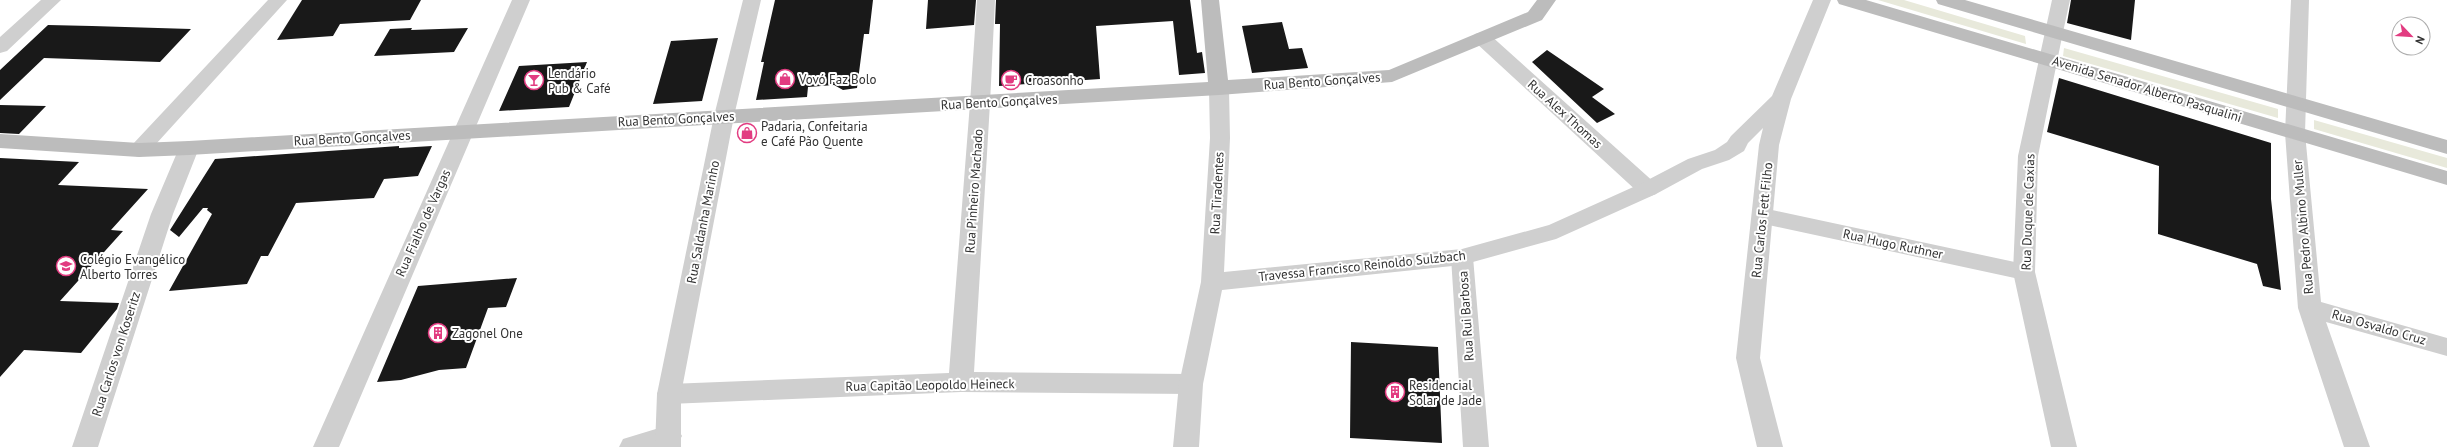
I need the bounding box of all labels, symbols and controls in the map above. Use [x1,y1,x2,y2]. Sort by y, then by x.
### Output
north arrow [2391,16,2431,56]
text: N [2412,34,2428,46]
street label: Avenida Senador Alberto Pasqualini [2050,52,2244,126]
place label: Lendário Pub & Café [548,65,611,97]
shop icon: Vovó Faz Bolo [774,68,796,90]
street label: Rua Bento Gonçalves [1263,68,1381,94]
bar icon: Lendário Pub & Café [523,69,545,91]
cafe icon: Croasonho [1000,69,1022,91]
place label: Vovó Faz Bolo [798,71,876,88]
place label: Croasonho [1025,72,1084,89]
street label: Rua Alex Thomas [1524,76,1606,152]
street label: Rua Bento Gonçalves [940,90,1058,114]
street label: Rua Bento Gonçalves [617,107,735,131]
place label: Padaria, Confeitaria e Café Pão Quente [761,118,868,150]
shop icon: Padaria, Confeitaria e Café Pão Quente [736,122,758,144]
street label: Rua Bento Gonçalves [293,126,411,150]
street label: Rua Pinheiro Machado [961,128,987,254]
street label: Rua Tiradentes [1206,151,1228,235]
street label: Rua Duque de Caxias [2017,153,2039,271]
street label: Rua Saldanha Marinho [683,159,723,285]
street label: Rua Pedro Albino Muller [2289,159,2317,295]
street label: Rua Carlos Fett Filho [1747,161,1777,279]
street label: Rua Fialho de Vargas [392,167,454,279]
street label: Rua Hugo Ruthner [1841,225,1945,263]
street label: Travessa Francisco Reinoldo Sulzbach [1258,247,1466,285]
place label: Colégio Evangélico Alberto Torres [80,251,185,283]
school or university icon: Colégio Evangélico Alberto Torres [55,255,77,277]
street label: Rua Rui Barbosa [1454,270,1478,362]
street label: Rua Carlos von Koseritz [88,289,144,419]
street label: Rua Osvaldo Cruz [2330,305,2428,349]
building icon: Zagonel One [427,322,449,344]
place label: Zagonel One [452,325,523,342]
street label: Rua Capitão Leopoldo Heineck [845,375,1015,395]
place label: Residencial Solar de Jade [1409,377,1482,409]
building icon: Residencial Solar de Jade [1384,381,1406,403]

